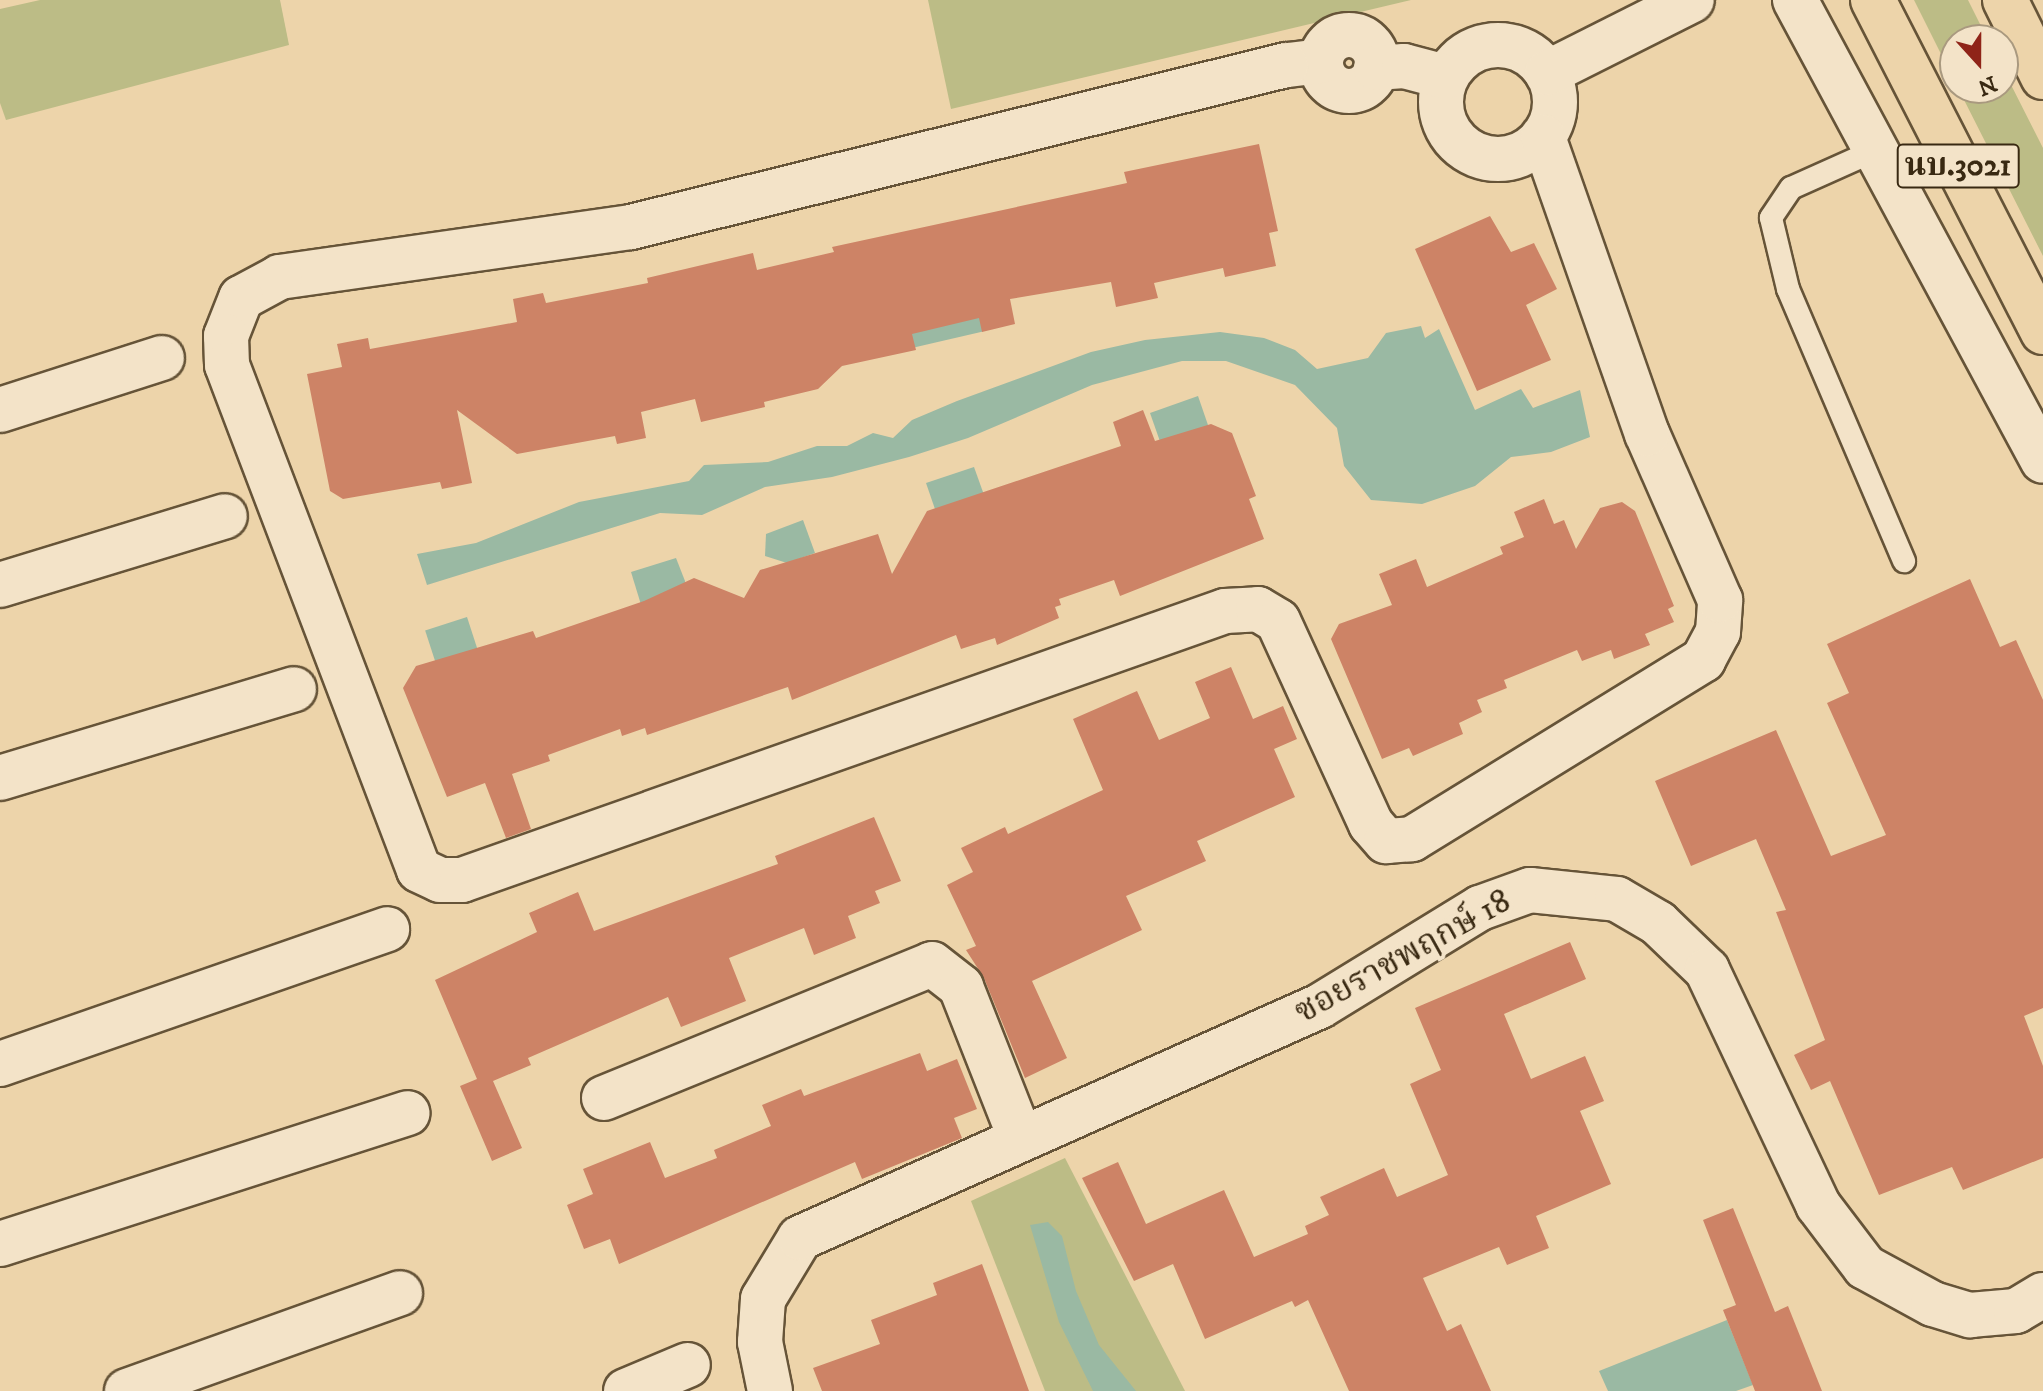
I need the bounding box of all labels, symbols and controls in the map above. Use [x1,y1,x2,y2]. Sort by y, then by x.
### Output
north arrow [1939,24,2019,104]
text: N [1974,69,2000,101]
road number: นบ.3021 [1896,138,2020,194]
street label: ซอยราชพฤกษ์ 18 [1288,881,1518,1033]

